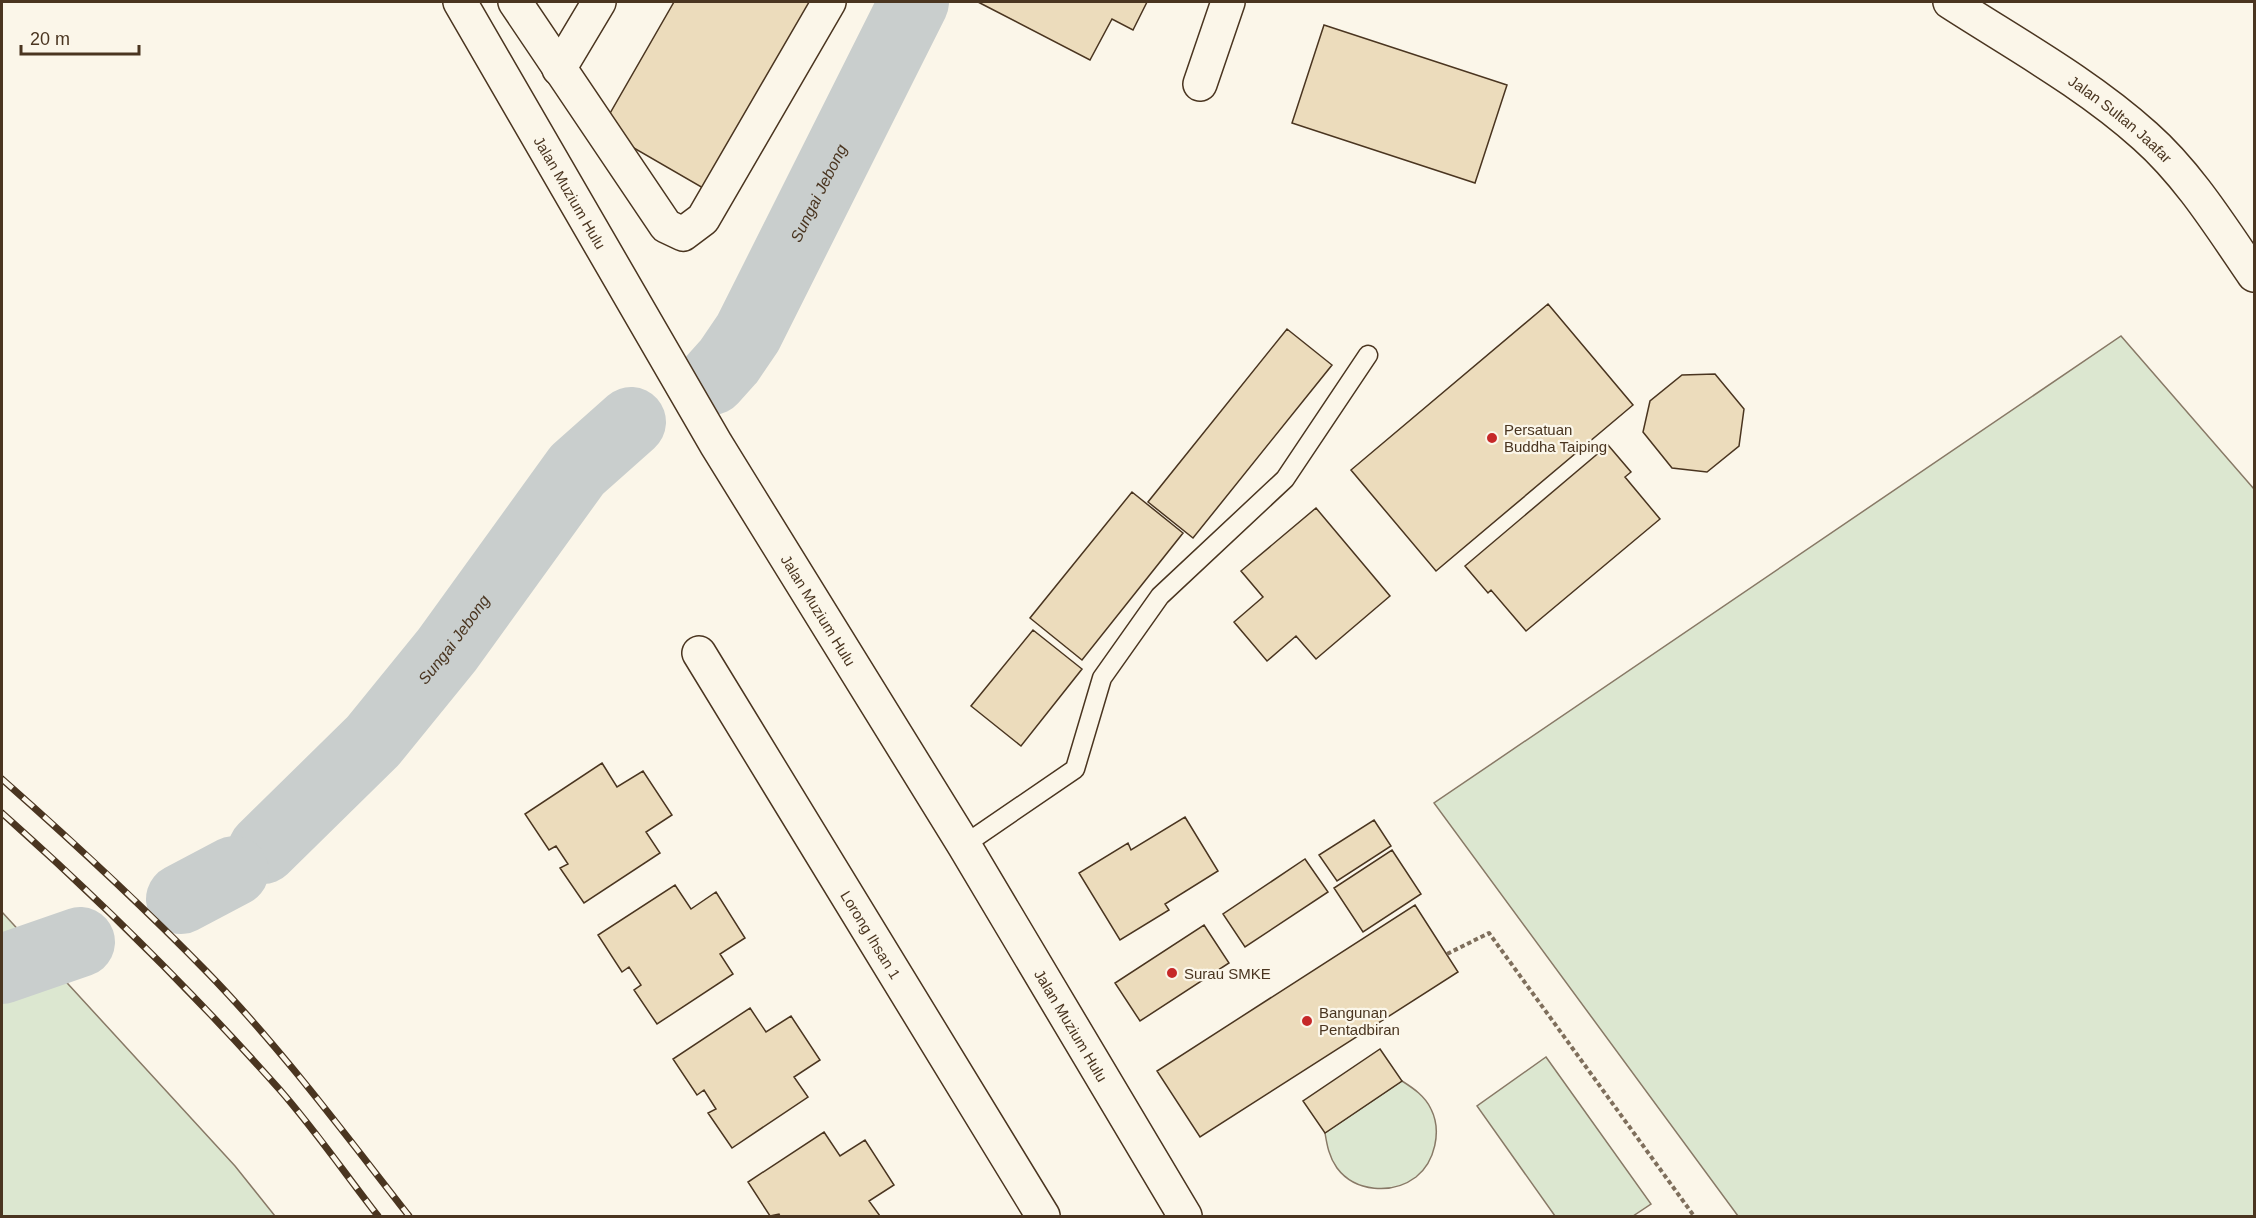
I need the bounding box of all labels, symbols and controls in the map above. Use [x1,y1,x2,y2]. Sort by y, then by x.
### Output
scale bar [21,18,140,56]
text: 20 m [30,29,70,49]
street label: Jalan Sultan Jaafar [2066,72,2176,166]
street label: Jalan Muzium Hulu [531,133,610,252]
water label: Sungai Jebong [787,141,850,245]
place label: Persatuan Buddha Taiping [1504,421,1607,455]
marker: Persatuan Buddha Taiping [1485,431,1499,445]
street label: Jalan Muzium Hulu [778,551,859,669]
water label: Sungai Jebong [415,591,493,687]
street label: Lorong Ihsan 1 [838,887,904,982]
place label: Surau SMKE [1184,965,1271,982]
street label: Jalan Muzium Hulu [1031,966,1111,1084]
marker: Surau SMKE [1165,966,1179,980]
place label: Bangunan Pentadbiran [1319,1004,1400,1038]
marker: Bangunan Pentadbiran [1300,1014,1314,1028]

